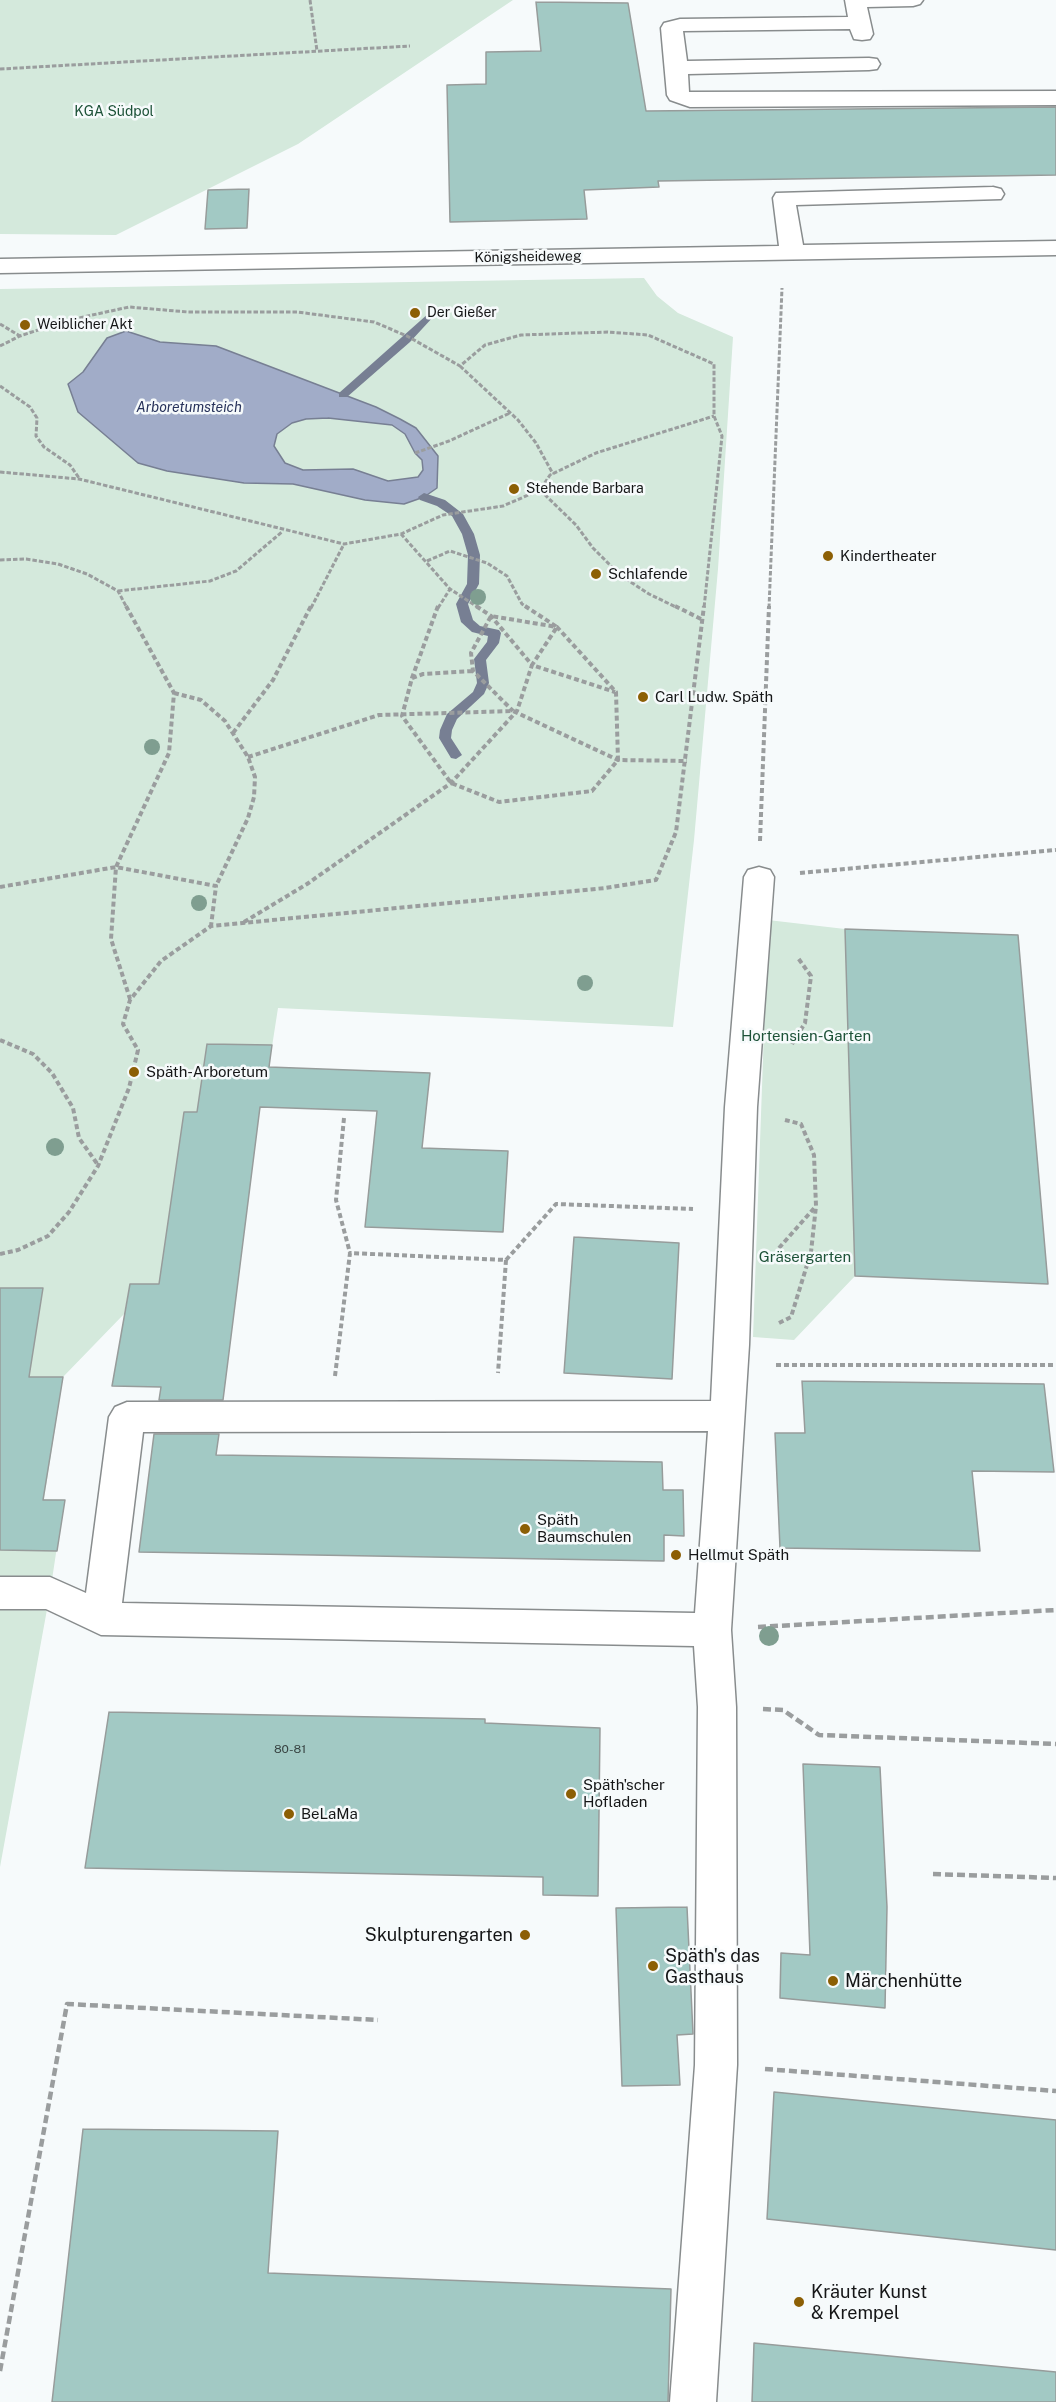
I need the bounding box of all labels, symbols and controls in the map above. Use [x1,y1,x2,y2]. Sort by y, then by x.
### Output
park label: KGA Südpol [74,104,154,120]
street label: Königsheideweg [474,248,582,266]
place label: Der Gießer [427,305,497,321]
marker: Der Gießer [408,306,422,320]
place label: Weiblicher Akt [37,317,133,333]
marker: Weiblicher Akt [18,318,32,332]
water label: Arboretumsteich [136,400,242,416]
place label: Stehende Barbara [526,481,644,497]
marker: Stehende Barbara [507,482,521,496]
place label: Kindertheater [840,547,937,565]
marker: Kindertheater [821,549,835,563]
place label: Schlafende [608,565,688,583]
marker: Schlafende [589,567,603,581]
place label: Carl Ludw. Späth [655,688,773,706]
marker: Carl Ludw. Späth [636,690,650,704]
park label: Hortensien-Garten [741,1027,871,1045]
place label: Späth-Arboretum [146,1063,268,1081]
marker: Späth-Arboretum [127,1065,141,1079]
park label: Gräsergarten [759,1248,851,1266]
place label: Späth Baumschulen [537,1511,631,1546]
marker: Späth Baumschulen [518,1522,532,1536]
place label: Hellmut Späth [688,1546,789,1564]
marker: Hellmut Späth [669,1548,683,1562]
house number: 80-81 [274,1742,306,1756]
place label: Späth'scher Hofladen [583,1776,665,1811]
marker: Späth'scher Hofladen [564,1787,578,1801]
place label: BeLaMa [301,1805,358,1823]
marker: BeLaMa [282,1807,296,1821]
place label: Skulpturengarten [365,1924,513,1946]
marker: Skulpturengarten [518,1928,532,1942]
place label: Späth's das Gasthaus [665,1945,760,1988]
marker: Späth's das Gasthaus [646,1959,660,1973]
place label: Märchenhütte [845,1970,962,1992]
marker: Märchenhütte [826,1974,840,1988]
place label: Kräuter Kunst & Krempel [811,2281,927,2324]
marker: Kräuter Kunst & Krempel [792,2295,806,2309]

